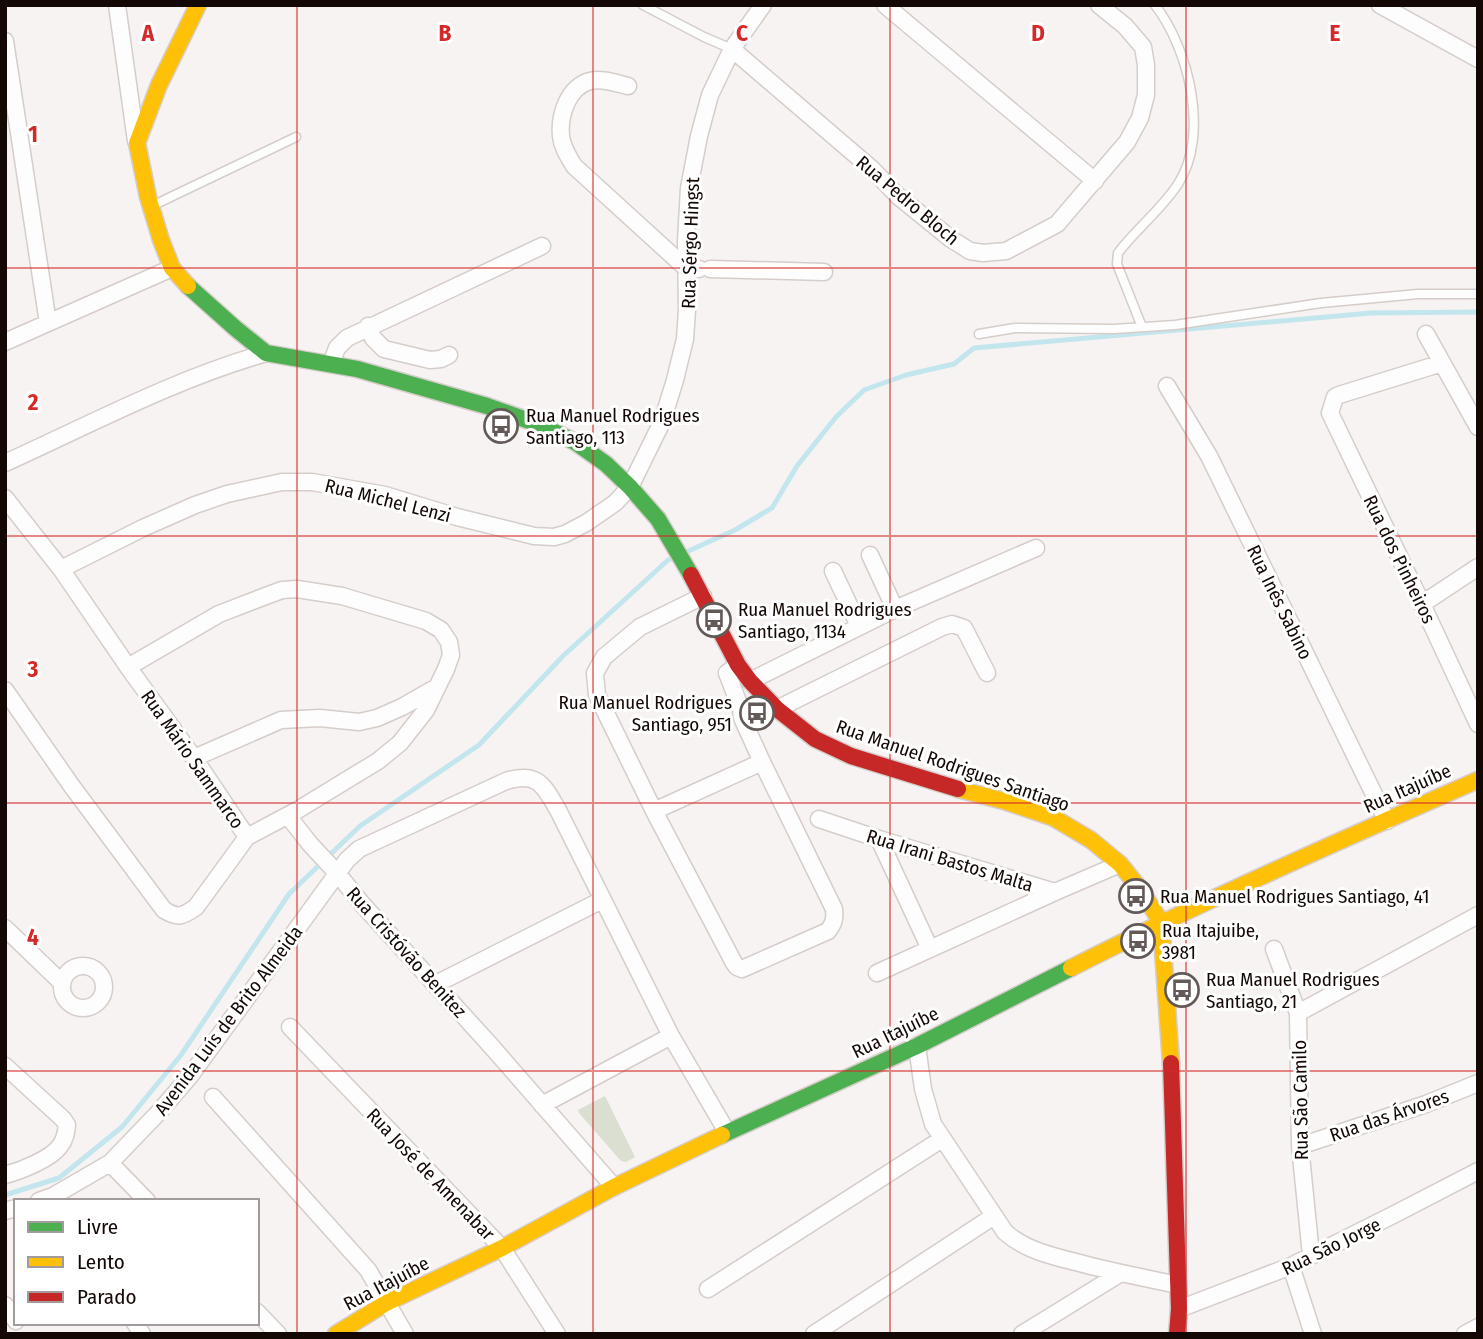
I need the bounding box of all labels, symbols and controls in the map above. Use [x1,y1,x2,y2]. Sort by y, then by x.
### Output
text: A [141,19,155,47]
text: B [439,19,452,47]
text: C [736,19,748,47]
text: D [1031,19,1045,47]
text: E [1330,19,1341,47]
text: 1 [28,120,38,148]
street label: Rua Pedro Bloch [852,151,964,250]
street label: Rua Sérgo Hingst [677,176,704,309]
text: 2 [27,388,39,416]
place label: Rua Manuel Rodrigues Santiago, 113 [526,404,700,449]
bus stop icon: Rua Manuel Rodrigues Santiago, 113 [482,407,520,445]
street label: Rua Michel Lenzi [322,474,453,527]
street label: Rua dos Pinheiros [1359,491,1441,627]
street label: Rua Inês Sabino [1242,541,1317,663]
place label: Rua Manuel Rodrigues Santiago, 1134 [738,598,912,643]
bus stop icon: Rua Manuel Rodrigues Santiago, 1134 [695,601,733,639]
text: 3 [27,655,39,683]
street label: Rua Mário Sammarco [136,686,249,833]
place label: Rua Manuel Rodrigues Santiago, 951 [558,691,732,736]
bus stop icon: Rua Manuel Rodrigues Santiago, 951 [738,694,776,732]
street label: Rua Manuel Rodrigues Santiago [833,715,1073,816]
street label: Rua Itajuíbe [1360,759,1455,818]
street label: Rua Irani Bastos Malta [864,824,1036,897]
bus stop icon: Rua Manuel Rodrigues Santiago, 41 [1117,877,1155,915]
street label: Rua Cristóvão Benitez [342,882,472,1023]
place label: Rua Manuel Rodrigues Santiago, 41 [1160,885,1429,908]
place label: Rua Itajuibe, 3981 [1162,919,1259,964]
street label: Avenida Luís de Brito Almeida [150,921,307,1120]
bus stop icon: Rua Itajuibe, 3981 [1119,922,1157,960]
text: 4 [27,923,39,951]
place label: Rua Manuel Rodrigues Santiago, 21 [1206,968,1380,1013]
bus stop icon: Rua Manuel Rodrigues Santiago, 21 [1163,971,1201,1009]
street label: Rua Itajuíbe [848,1002,942,1063]
street label: Rua São Camilo [1288,1040,1313,1160]
street label: Rua das Árvores [1327,1084,1452,1147]
street label: Rua José de Amenabar [362,1104,500,1245]
legend [14,1199,259,1325]
street label: Rua São Jorge [1278,1213,1384,1280]
text: Livre [77,1214,118,1240]
text: Lento [77,1249,125,1275]
street label: Rua Itajuíbe [340,1251,433,1316]
text: Parado [77,1284,136,1310]

